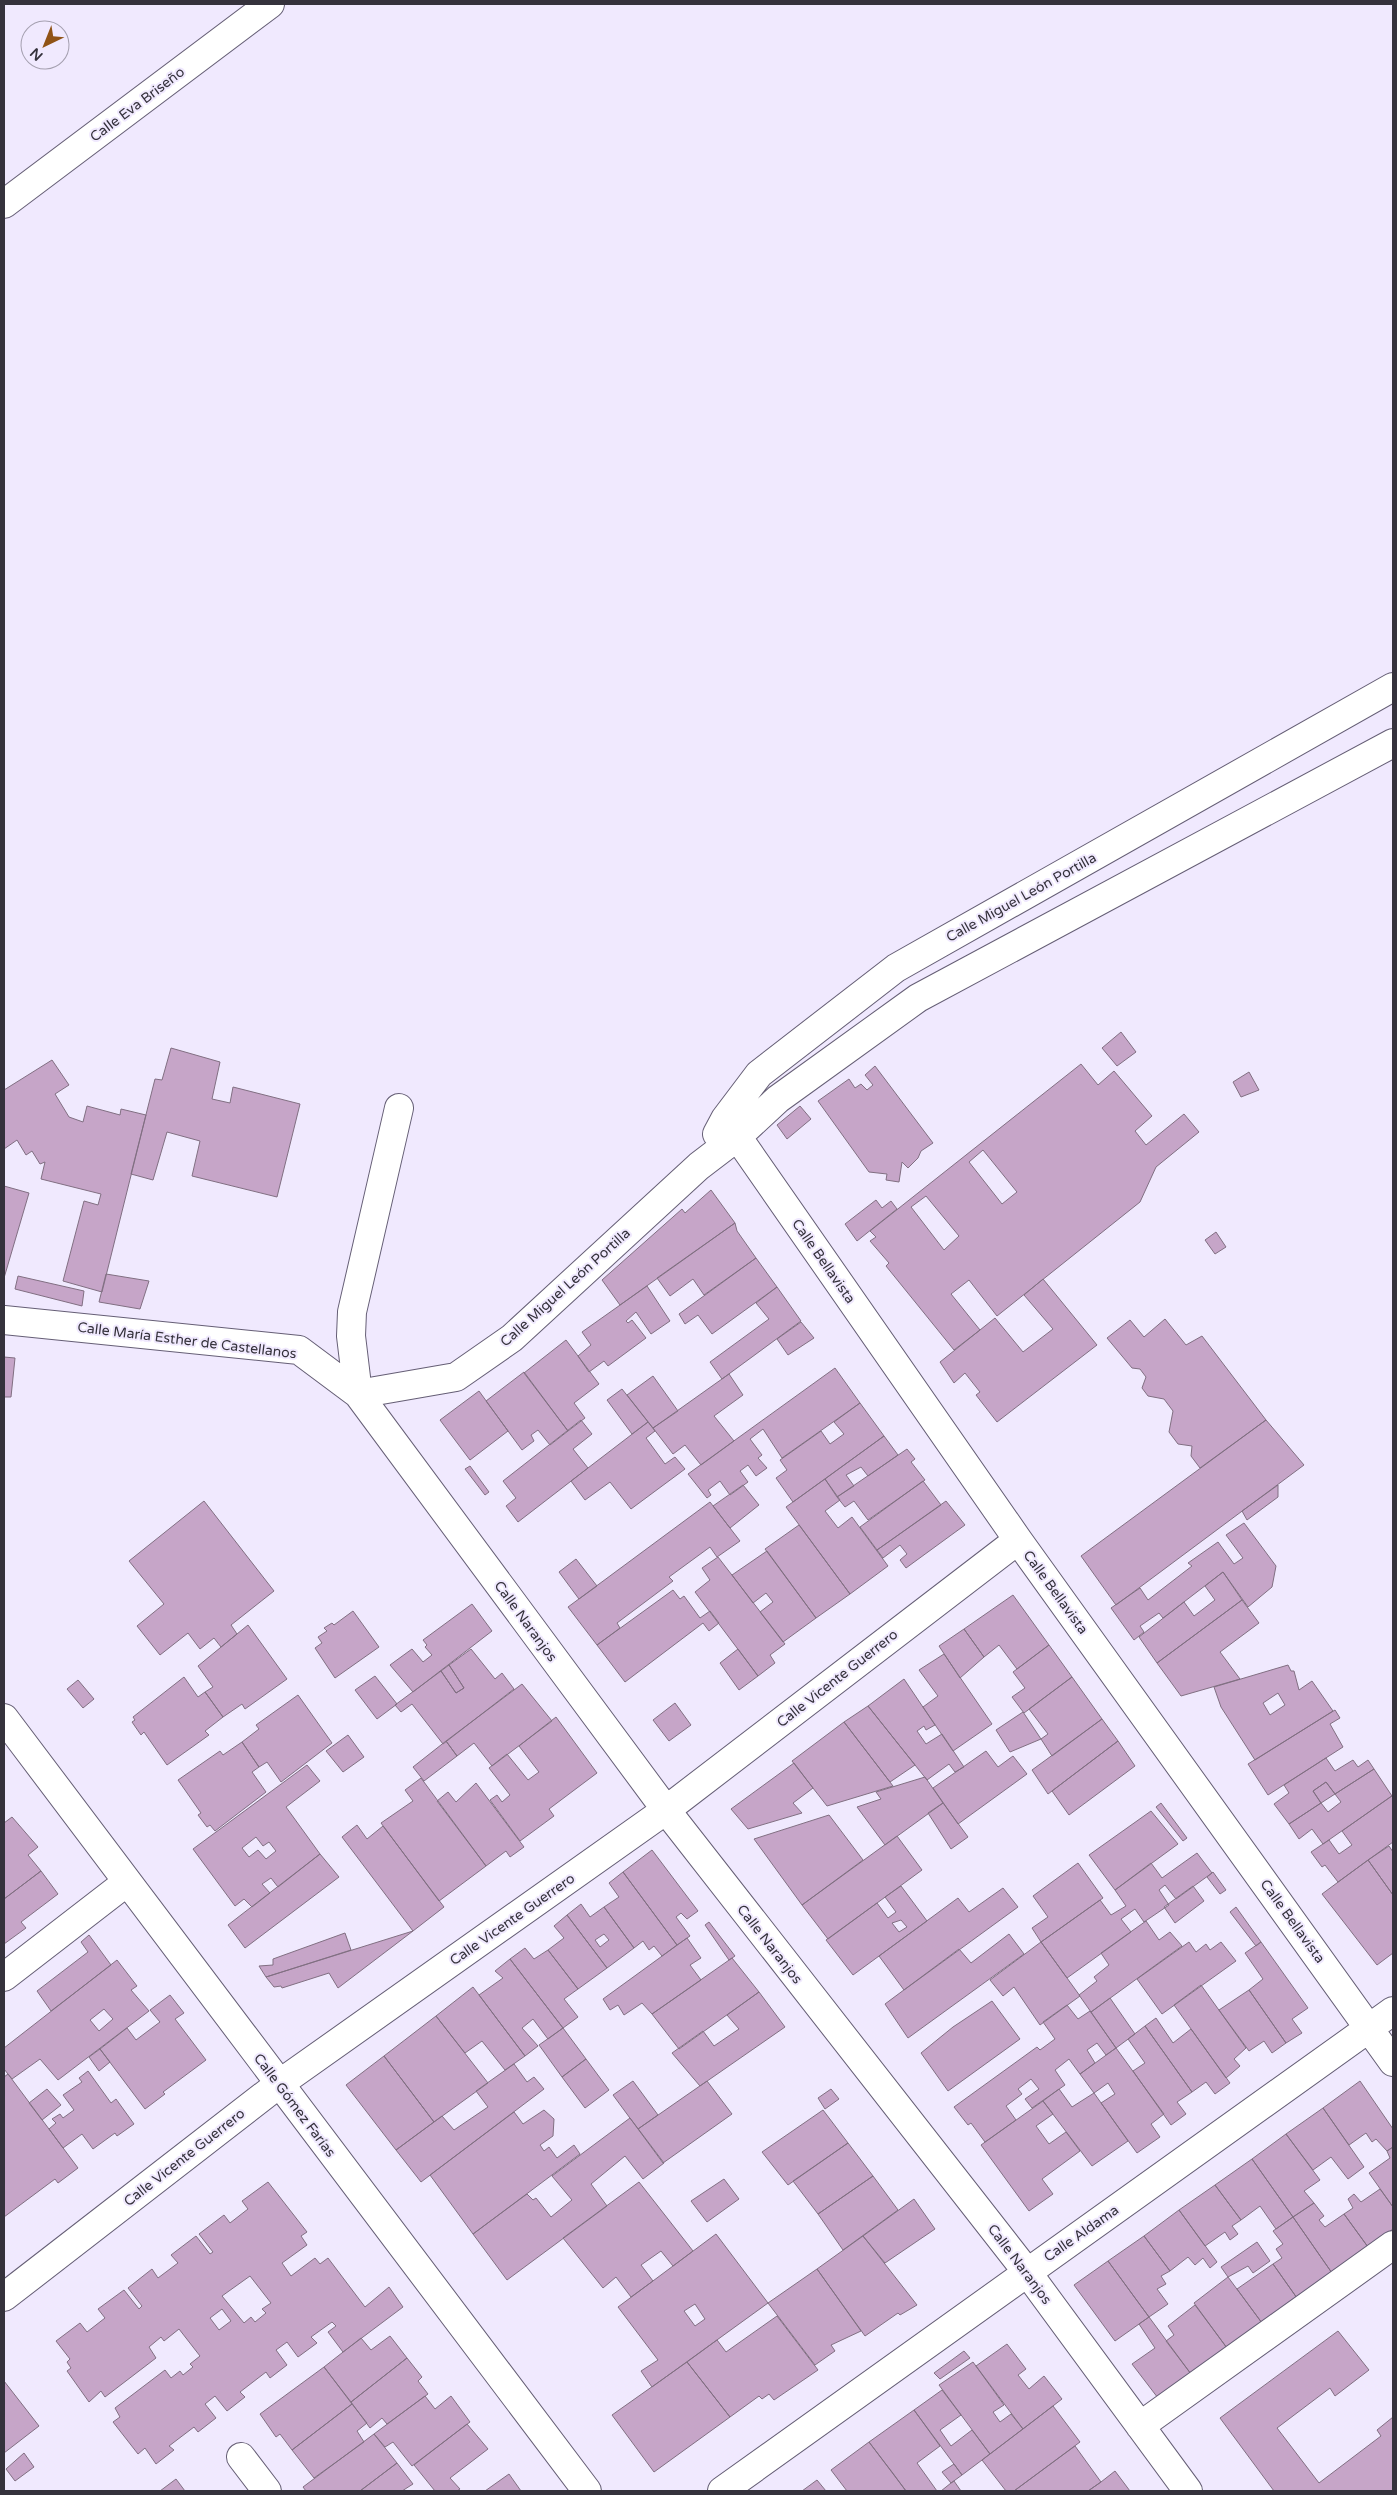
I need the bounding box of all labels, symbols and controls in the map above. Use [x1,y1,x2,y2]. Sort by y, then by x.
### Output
north arrow [20,20,70,70]
text: N [27,44,46,64]
street label: Calle Eva Briseño [87,63,188,145]
street label: Calle Miguel León Portilla [943,849,1099,946]
street label: Calle Bellavista [788,1216,859,1307]
street label: Calle Miguel León Portilla [497,1225,634,1350]
street label: Calle María Esther de Castellanos [76,1319,298,1362]
street label: Calle Bellavista [1020,1547,1092,1637]
street label: Calle Naranjos [491,1578,561,1665]
street label: Calle Vicente Guerrero [773,1626,901,1731]
street label: Calle Vicente Guerrero [446,1870,578,1969]
street label: Calle Bellavista [1257,1876,1329,1966]
street label: Calle Naranjos [733,1901,806,1987]
street label: Calle Gómez Farías [250,2050,339,2161]
street label: Calle Vicente Guerrero [120,2105,248,2210]
street label: Calle Aldama [1041,2201,1122,2265]
street label: Calle Naranjos [984,2221,1055,2308]

